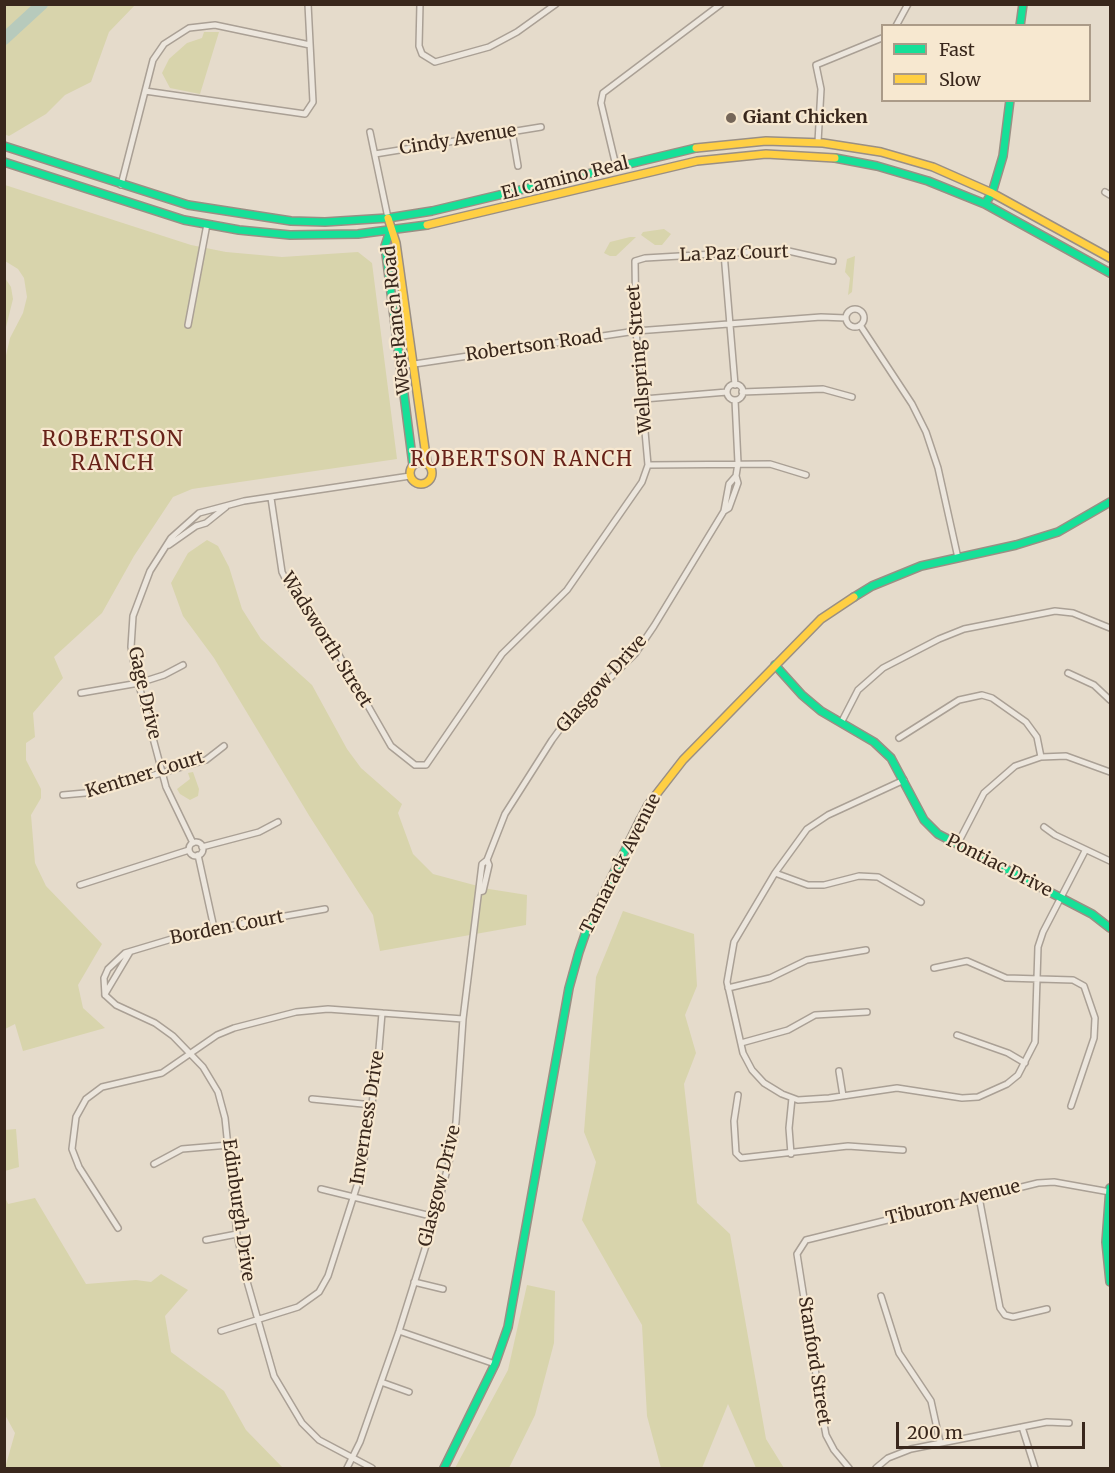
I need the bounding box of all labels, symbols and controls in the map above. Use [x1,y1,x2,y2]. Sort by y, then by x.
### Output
legend [881,24,1091,102]
text: Fast [939,38,975,61]
text: Slow [939,68,981,91]
place label: Giant Chicken [743,107,868,129]
marker: Giant Chicken [724,111,738,125]
street label: Cindy Avenue [398,120,518,160]
street label: El Camino Real [499,153,631,205]
street label: La Paz Court [679,241,789,267]
street label: West Ranch Road [378,244,416,396]
street label: Wellspring Street [623,283,657,435]
street label: Robertson Road [464,326,604,366]
district label: ROBERTSON RANCH [42,427,184,477]
district label: ROBERTSON RANCH [410,448,634,472]
street label: Wadsworth Street [276,569,376,711]
street label: Glasgow Drive [552,631,652,737]
street label: Gage Drive [123,645,165,741]
street label: Kentner Court [83,747,207,803]
street label: Tamarack Avenue [576,790,666,938]
street label: Pontiac Drive [942,830,1056,902]
street label: Borden Court [168,906,286,950]
street label: Inverness Drive [347,1049,389,1187]
street label: Glasgow Drive [414,1123,466,1249]
street label: Edinburgh Drive [217,1138,259,1282]
street label: Tiburon Avenue [884,1176,1022,1230]
street label: Stanford Street [793,1295,835,1427]
scale bar [899,1410,1088,1448]
text: 200 m [907,1421,963,1444]

